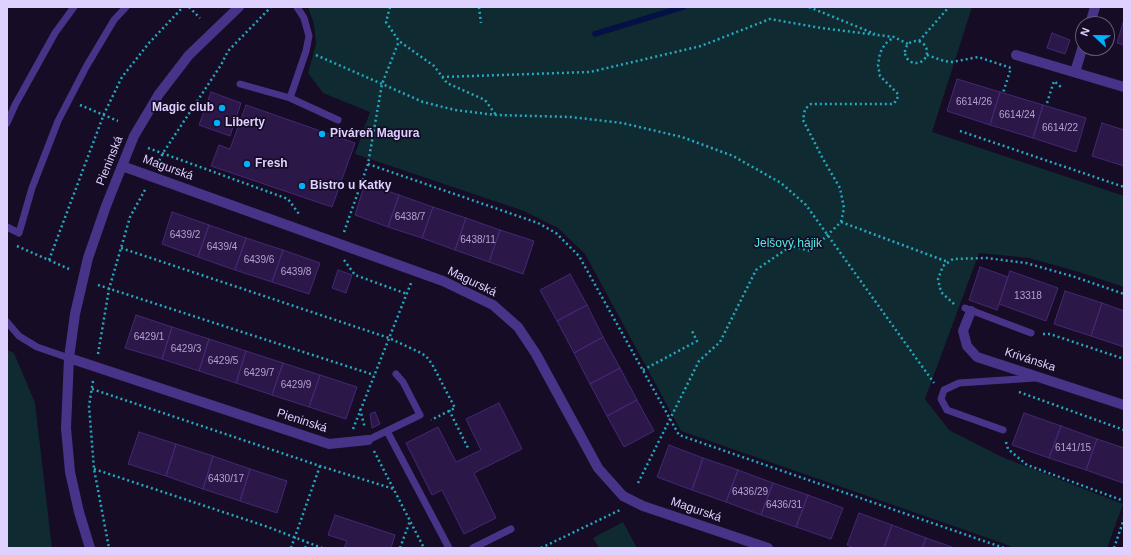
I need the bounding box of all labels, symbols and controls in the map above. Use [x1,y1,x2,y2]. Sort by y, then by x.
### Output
north arrow [1075,16,1115,56]
text: N [1078,26,1092,38]
house number: 6614/26 [956,96,992,108]
place label: Magic club [152,101,214,115]
marker: Magic club [217,103,227,113]
house number: 6614/24 [999,109,1035,121]
place label: Liberty [225,116,265,130]
marker: Liberty [212,118,222,128]
house number: 6614/22 [1042,122,1078,134]
place label: Piváreň Magura [330,127,419,141]
marker: Piváreň Magura [317,129,327,139]
street label: Pieninská [94,134,126,188]
street label: Magurská [141,152,195,184]
place label: Fresh [255,157,288,171]
marker: Fresh [242,159,252,169]
place label: Bistro u Katky [310,179,391,193]
marker: Bistro u Katky [297,181,307,191]
house number: 6438/7 [395,211,425,223]
house number: 6439/2 [170,229,200,241]
house number: 6438/11 [460,234,496,246]
park label: Jelšový hájik [754,237,822,251]
house number: 6439/4 [207,241,237,253]
house number: 6439/6 [244,254,274,266]
street label: Magurská [445,264,499,300]
house number: 6439/8 [281,266,311,278]
house number: 13318 [1014,290,1042,302]
house number: 6429/1 [134,331,164,343]
house number: 6429/3 [171,343,201,355]
street label: Krivánska [1003,345,1057,375]
house number: 6429/5 [208,355,238,367]
house number: 6429/7 [244,367,274,379]
house number: 6429/9 [281,379,311,391]
street label: Pieninská [275,406,329,436]
house number: 6141/15 [1055,442,1091,454]
house number: 6430/17 [208,473,244,485]
house number: 6436/29 [732,486,768,498]
street label: Magurská [669,495,723,525]
house number: 6436/31 [766,499,802,511]

